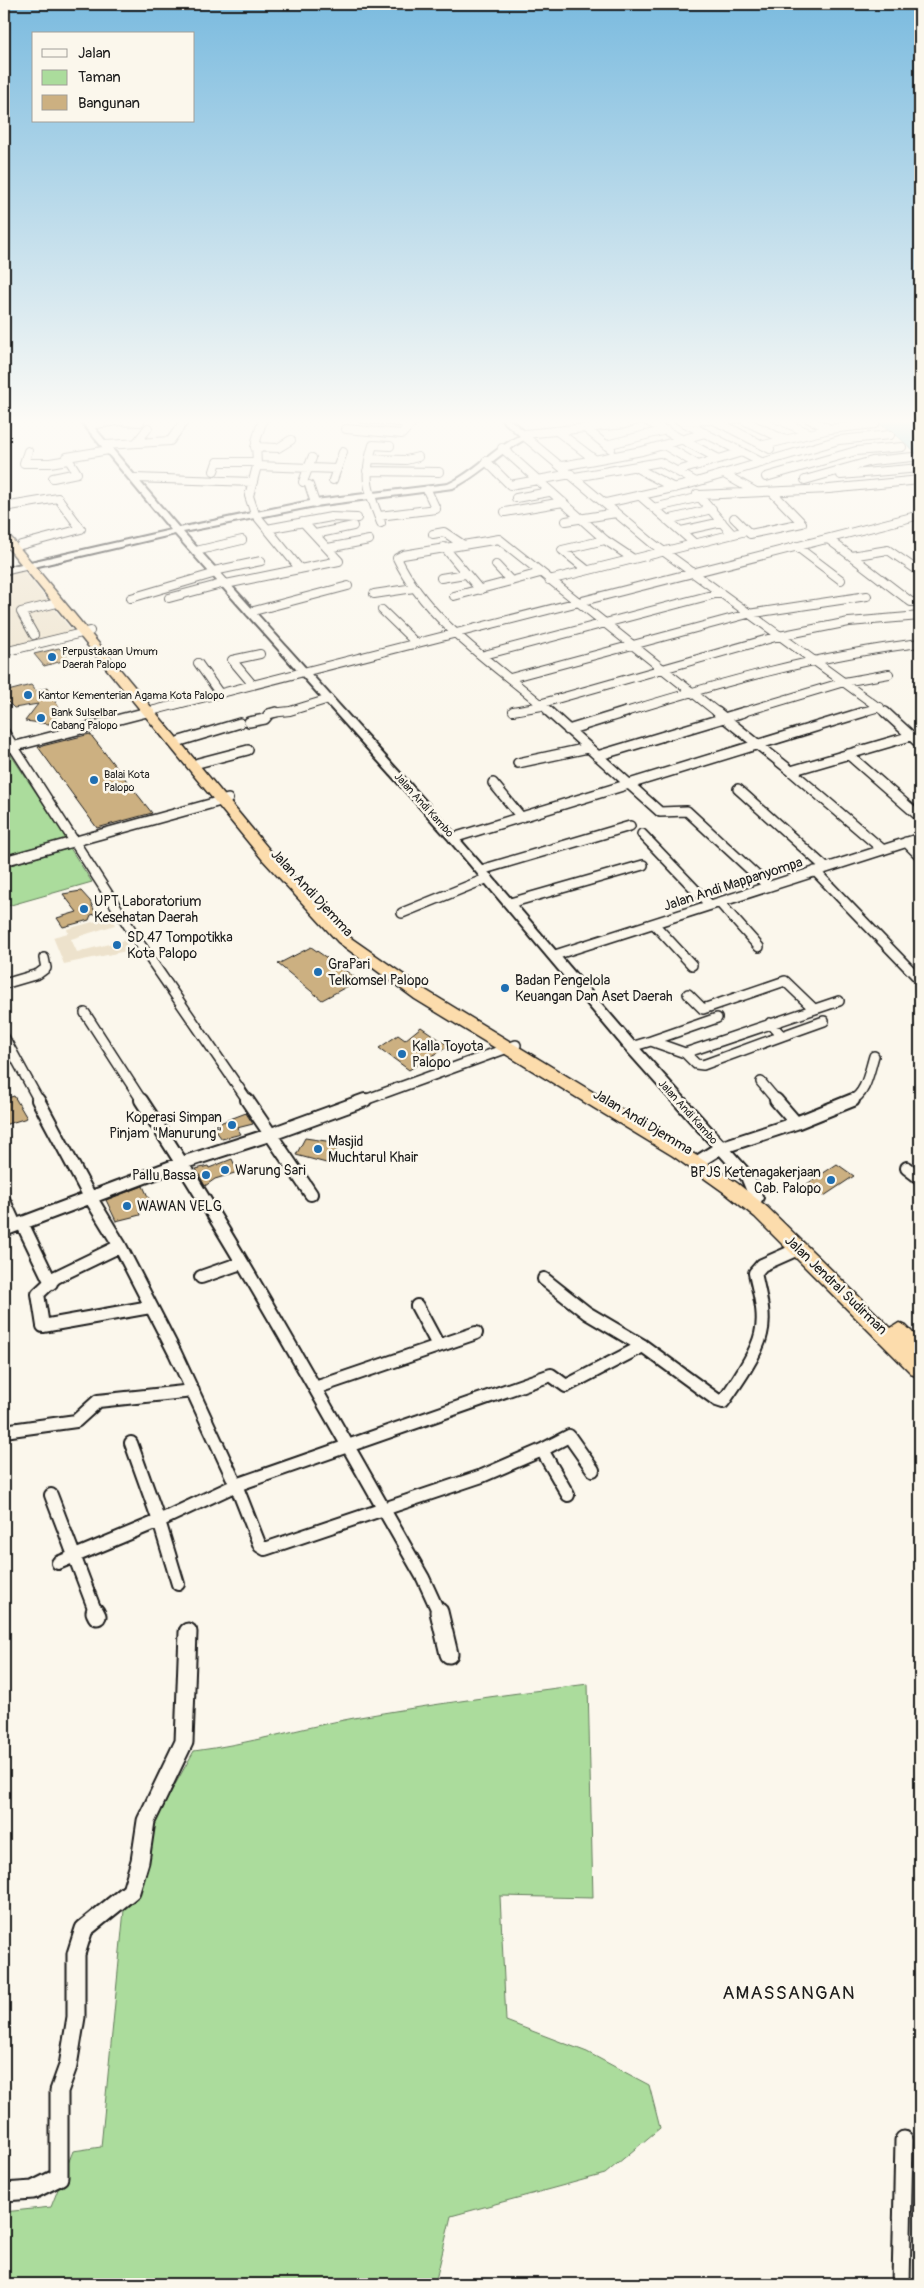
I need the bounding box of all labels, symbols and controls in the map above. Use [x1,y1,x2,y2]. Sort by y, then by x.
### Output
legend [32,32,195,122]
text: Jalan [78,44,111,63]
text: Taman [78,68,121,87]
text: Bangunan [78,94,140,113]
place label: Perpustakaan Umum Daerah Palopo [62,645,158,671]
marker: Perpustakaan Umum Daerah Palopo [46,651,58,663]
marker: Kantor Kementerian Agama Kota Palopo [22,689,34,701]
place label: Kantor Kementerian Agama Kota Palopo [38,689,224,702]
place label: Bank Sulselbar Cabang Palopo [51,706,118,732]
marker: Bank Sulselbar Cabang Palopo [35,712,47,724]
place label: Balai Kota Palopo [104,768,150,794]
street label: Jalan Andi Kambo [392,770,456,840]
marker: Balai Kota Palopo [88,774,100,786]
street label: Jalan Andi Djemma [267,846,357,940]
street label: Jalan Andi Mappanyompa [661,853,805,915]
place label: UPT Laboratorium Kesehatan Daerah [94,893,201,926]
marker: UPT Laboratorium Kesehatan Daerah [78,903,90,915]
place label: SD 47 Tompotikka Kota Palopo [127,929,233,962]
marker: SD 47 Tompotikka Kota Palopo [111,939,123,951]
place label: GraPari Telkomsel Palopo [328,956,429,989]
marker: GraPari Telkomsel Palopo [312,966,324,978]
place label: Badan Pengelola Keuangan Dan Aset Daerah [515,972,673,1005]
marker: Badan Pengelola Keuangan Dan Aset Daerah [499,982,511,994]
place label: Kalla Toyota Palopo [412,1038,483,1071]
marker: Kalla Toyota Palopo [396,1048,408,1060]
street label: Jalan Andi Kambo [656,1077,720,1147]
street label: Jalan Andi Djemma [590,1086,696,1158]
place label: Koperasi Simpan Pinjam "Manurung" [109,1109,222,1142]
marker: Koperasi Simpan Pinjam "Manurung" [226,1119,238,1131]
place label: Masjid Muchtarul Khair [328,1133,418,1166]
marker: Masjid Muchtarul Khair [312,1143,324,1155]
place label: Warung Sari [235,1162,306,1179]
marker: Warung Sari [219,1164,231,1176]
place label: BPJS Ketenagakerjaan Cab. Palopo [690,1164,821,1197]
place label: Pallu Bassa [132,1167,196,1184]
marker: Pallu Bassa [200,1169,212,1181]
marker: BPJS Ketenagakerjaan Cab. Palopo [825,1174,837,1186]
place label: WAWAN VELG [137,1198,222,1215]
marker: WAWAN VELG [121,1200,133,1212]
street label: Jalan Jendral Sudirman [781,1232,891,1338]
district label: AMASSANGAN [722,1981,856,2005]

